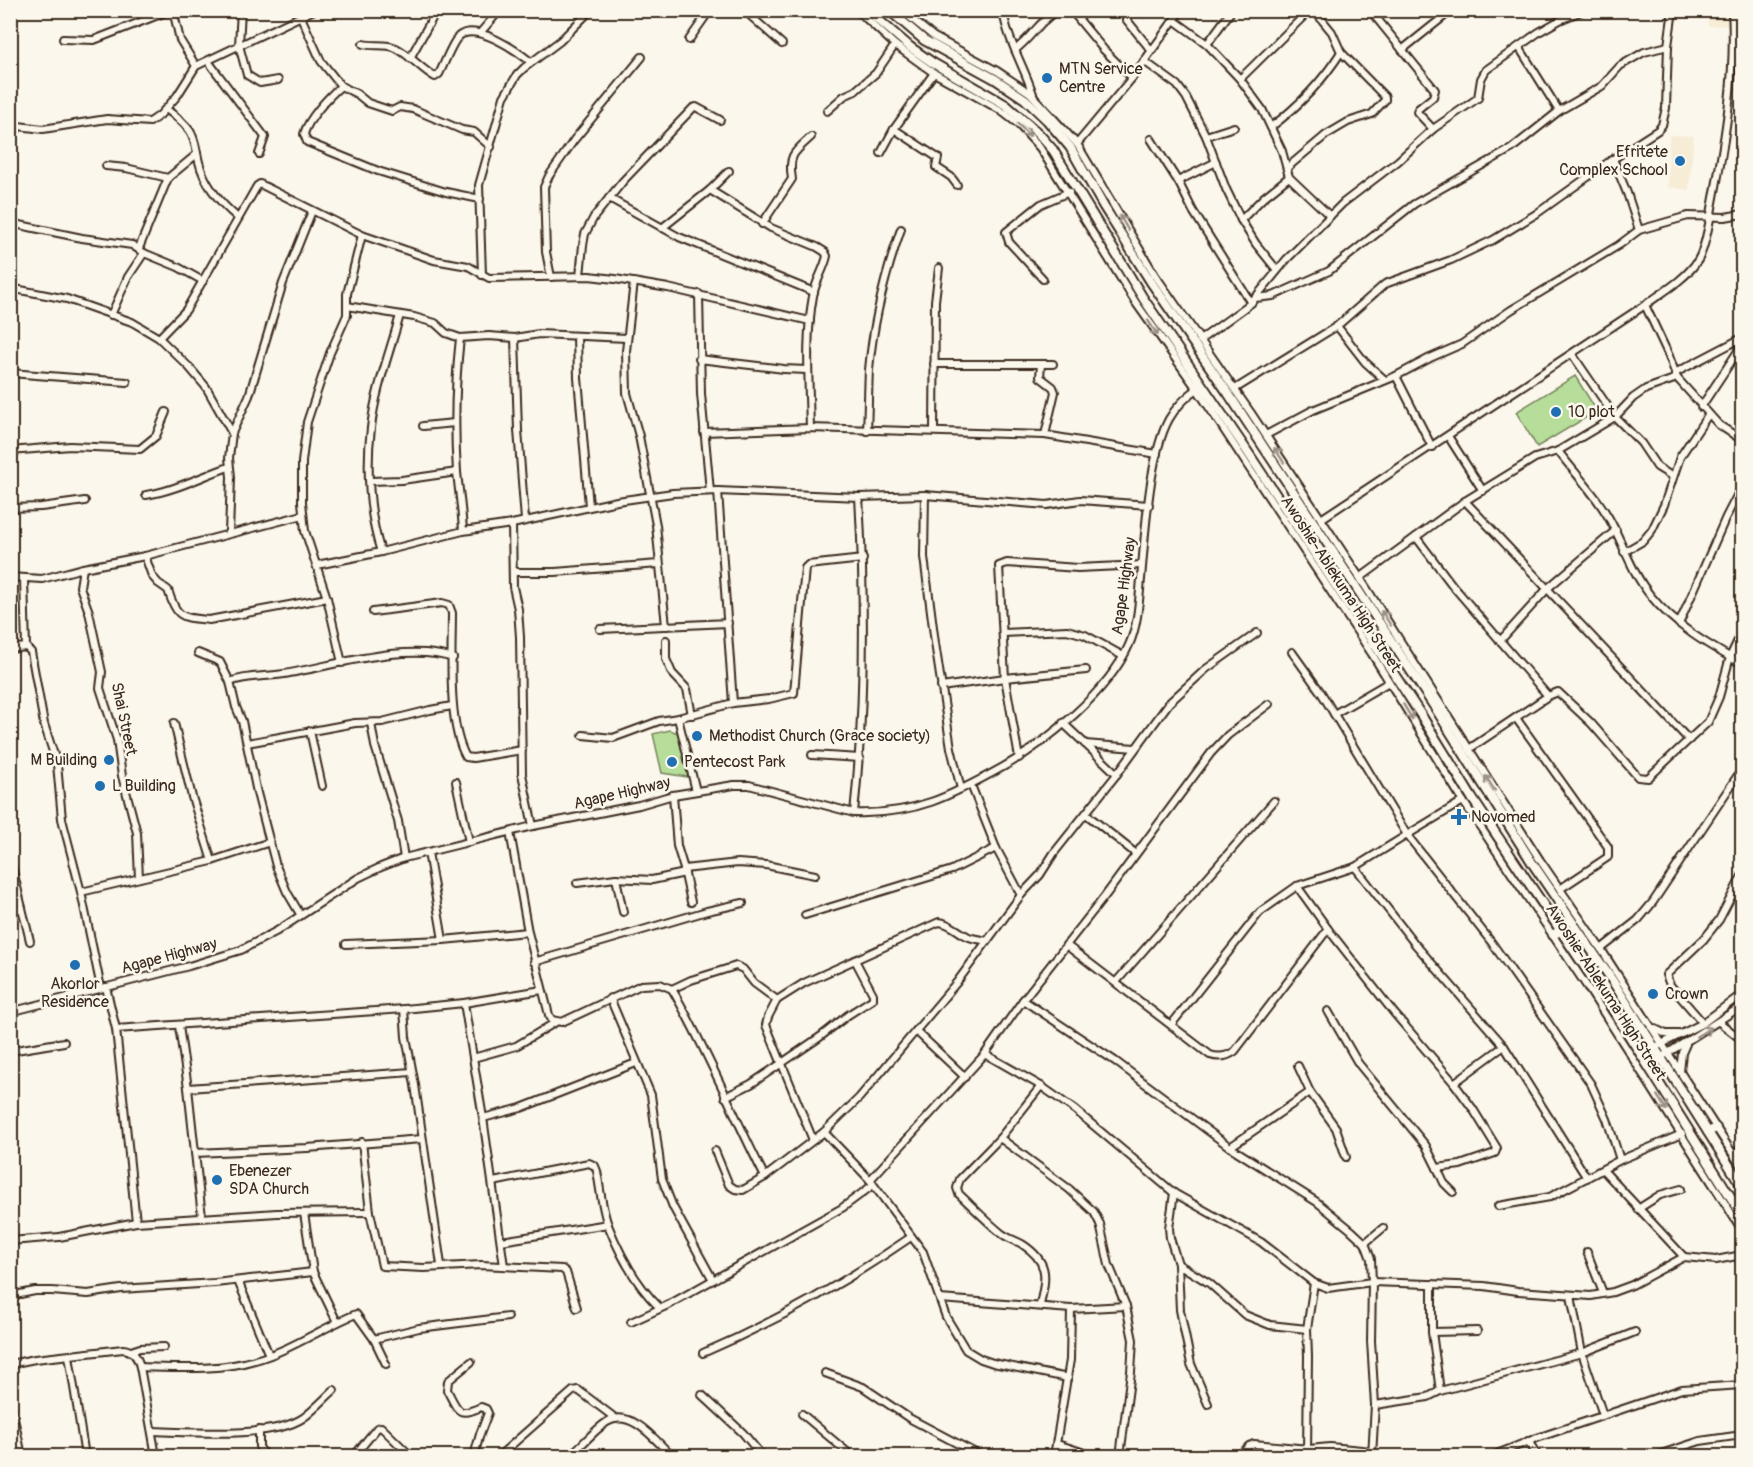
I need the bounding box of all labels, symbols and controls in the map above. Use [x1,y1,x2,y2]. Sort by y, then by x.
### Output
place label: MTN Service Centre [1059,59,1143,97]
marker: MTN Service Centre [1040,71,1054,85]
one-way arrow [1017,123,1032,138]
place label: Efritete Complex School [1559,142,1668,180]
marker: Efritete Complex School [1673,154,1687,168]
one-way arrow [1118,215,1130,232]
one-way arrow [1147,320,1160,337]
place label: 10 plot [1568,402,1616,422]
marker: 10 plot [1549,405,1563,419]
one-way arrow [1273,447,1285,464]
street label: Awoshie-Ablekuma High Street [1276,492,1406,677]
street label: Agape Highway [1107,536,1141,636]
one-way arrow [1380,610,1392,627]
street label: Shai Street [107,681,142,758]
one-way arrow [1402,704,1415,721]
place label: Methodist Church (Grace society) [709,726,931,746]
marker: Methodist Church (Grace society) [690,729,704,743]
place label: M Building [31,750,97,770]
place label: Pentecost Park [684,752,786,772]
marker: M Building [102,753,116,767]
marker: Pentecost Park [665,755,679,769]
street label: Agape Highway [572,772,672,814]
one-way arrow [1484,774,1497,791]
place label: L Building [112,776,176,796]
marker: L Building [93,779,107,793]
place label: Novomed [1471,807,1536,827]
marker: Novomed [1452,810,1466,824]
street label: Awoshie-Ablekuma High Street [1541,900,1671,1085]
street label: Agape Highway [119,934,219,978]
marker: Akorlor Residence [68,958,82,972]
place label: Akorlor Residence [41,974,109,1012]
place label: Crown [1665,984,1709,1004]
marker: Crown [1646,987,1660,1001]
one-way arrow [1695,1025,1712,1037]
one-way arrow [1656,1094,1668,1110]
place label: Ebenezer SDA Church [229,1161,309,1199]
marker: Ebenezer SDA Church [210,1173,224,1187]

